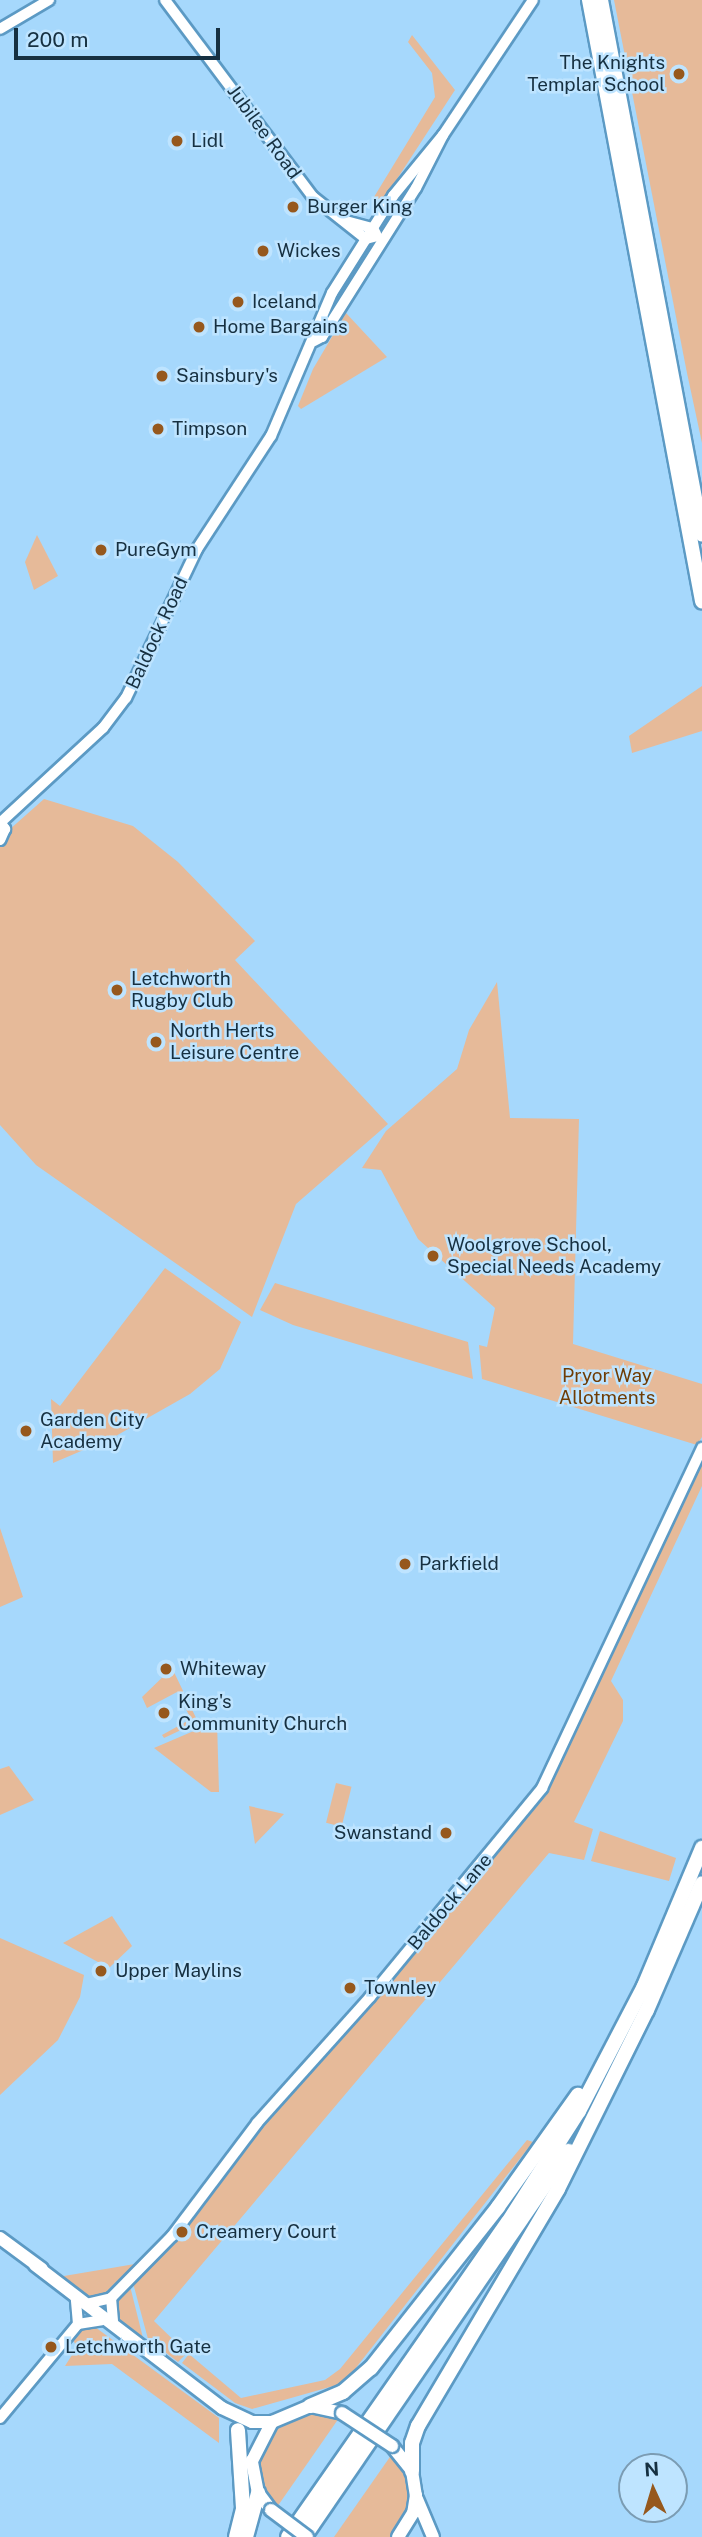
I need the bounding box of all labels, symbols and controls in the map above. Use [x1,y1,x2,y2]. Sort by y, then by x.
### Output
scale bar [18,14,224,58]
text: 200 m [27,27,88,52]
place label: The Knights Templar School [527,52,665,96]
marker: The Knights Templar School [671,66,687,82]
street label: Jubilee Road [222,80,306,184]
place label: Lidl [191,130,224,152]
marker: Lidl [169,133,185,149]
place label: Burger King [307,196,413,218]
marker: Burger King [285,199,301,215]
place label: Wickes [277,240,341,262]
marker: Wickes [255,243,271,259]
place label: Iceland [252,291,317,313]
marker: Iceland [230,294,246,310]
place label: Home Bargains [213,316,348,338]
marker: Home Bargains [191,319,207,335]
place label: Sainsbury's [176,365,278,387]
marker: Sainsbury's [154,368,170,384]
place label: Timpson [172,418,247,440]
marker: Timpson [150,421,166,437]
place label: PureGym [115,539,197,561]
marker: PureGym [93,542,109,558]
street label: Baldock Road [121,573,193,693]
place label: Letchworth Rugby Club [131,968,234,1012]
marker: Letchworth Rugby Club [109,982,125,998]
place label: North Herts Leisure Centre [170,1020,299,1064]
marker: North Herts Leisure Centre [148,1034,164,1050]
place label: Woolgrove School, Special Needs Academy [447,1234,661,1278]
marker: Woolgrove School, Special Needs Academy [425,1248,441,1264]
park label: Pryor Way Allotments [559,1365,655,1409]
place label: Garden City Academy [40,1409,145,1453]
marker: Garden City Academy [18,1423,34,1439]
place label: Parkfield [419,1553,499,1575]
marker: Parkfield [397,1556,413,1572]
place label: Whiteway [180,1658,266,1680]
marker: Whiteway [158,1661,174,1677]
place label: King's Community Church [178,1691,347,1735]
marker: King's Community Church [156,1705,172,1721]
place label: Swanstand [334,1822,432,1844]
marker: Swanstand [438,1825,454,1841]
street label: Baldock Lane [403,1849,497,1955]
place label: Upper Maylins [115,1960,242,1982]
marker: Upper Maylins [93,1963,109,1979]
place label: Townley [364,1977,436,1999]
marker: Townley [342,1980,358,1996]
place label: Creamery Court [196,2221,337,2243]
marker: Creamery Court [174,2224,190,2240]
place label: Letchworth Gate [65,2336,211,2358]
marker: Letchworth Gate [43,2339,59,2355]
north arrow [618,2453,688,2523]
text: N [643,2458,660,2481]

